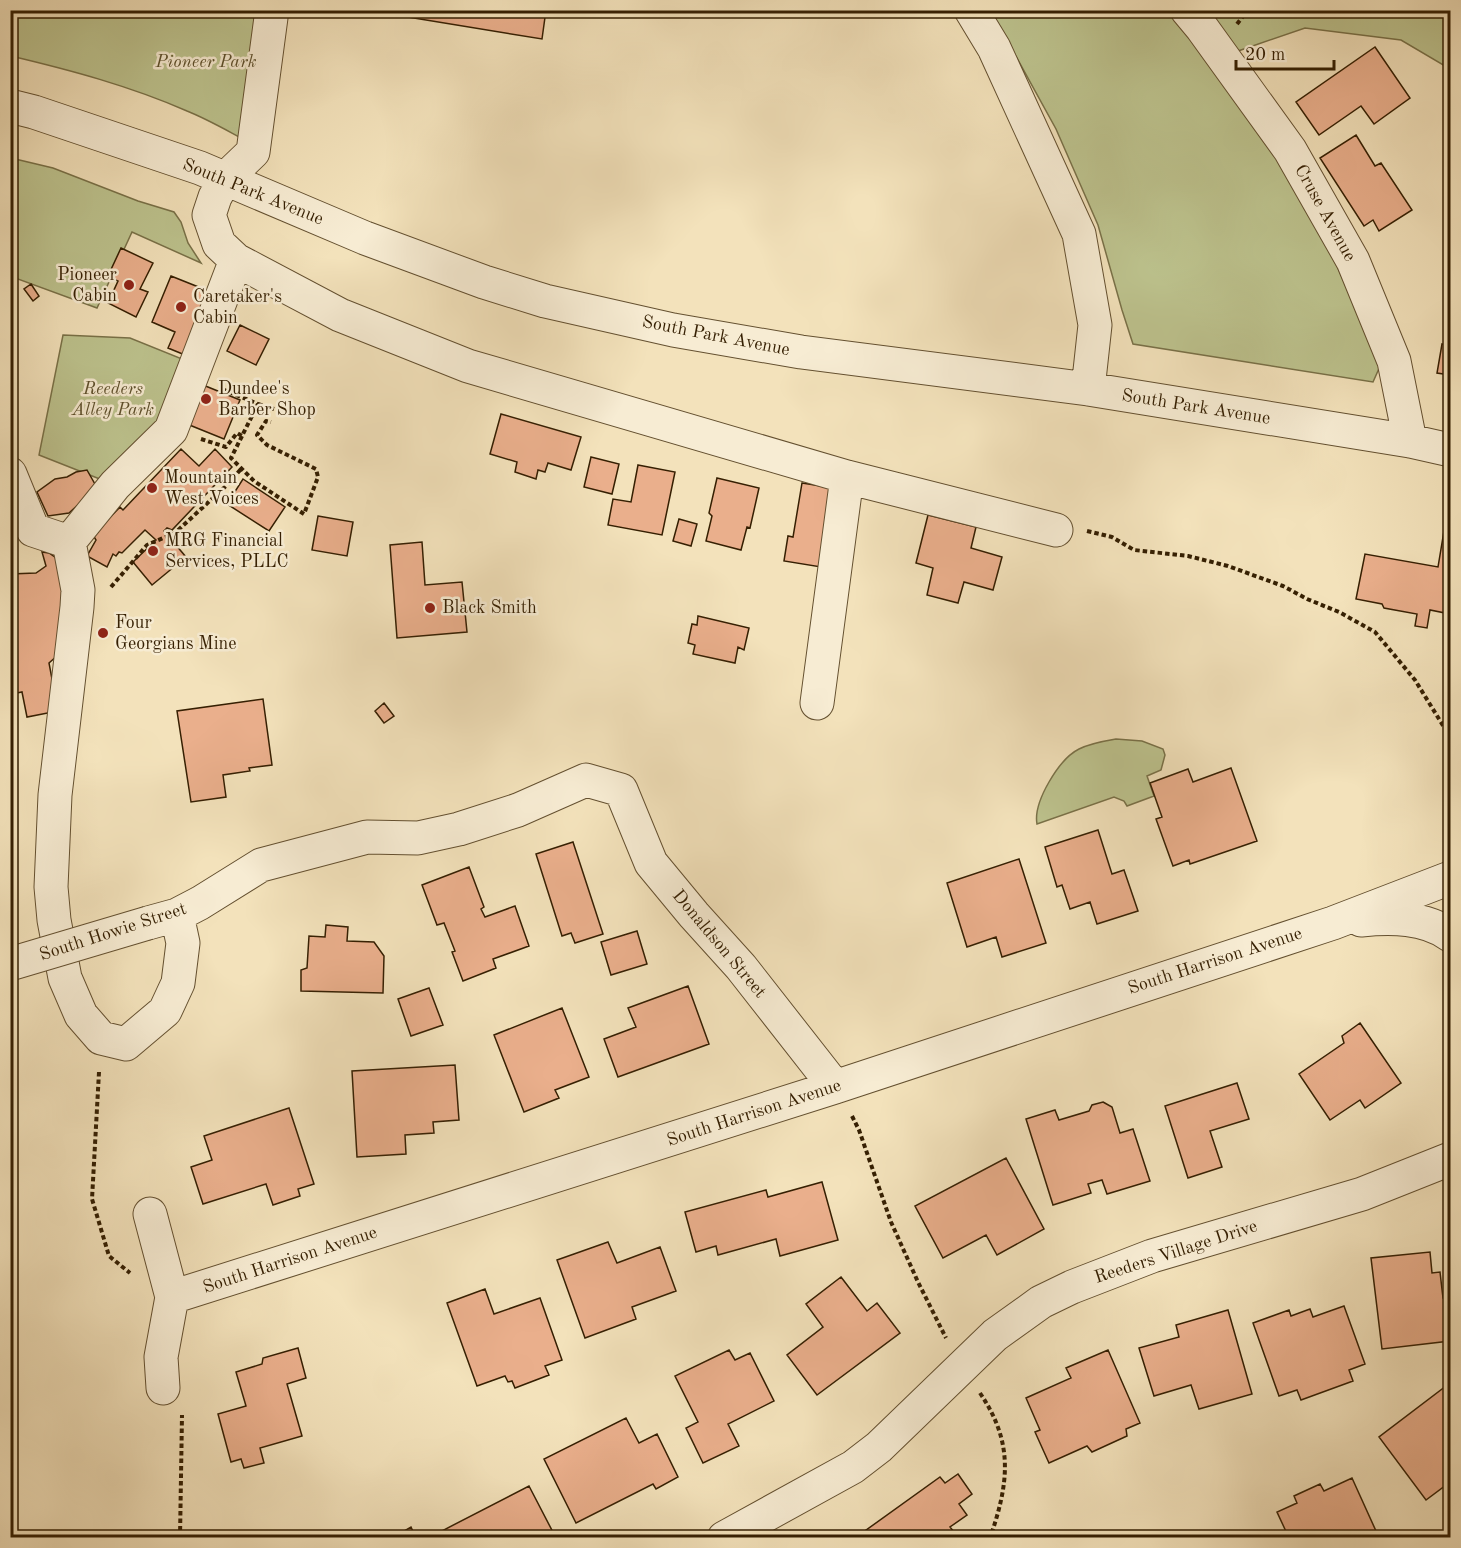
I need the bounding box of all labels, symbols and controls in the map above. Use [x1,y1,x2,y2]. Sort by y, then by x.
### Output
scale bar [1236,33,1334,71]
text: 20 m [1245,46,1285,64]
park label: Pioneer Park [154,53,257,71]
street label: South Park Avenue [180,156,326,228]
street label: Cruse Avenue [1291,162,1359,264]
place label: Pioneer Cabin [57,266,118,305]
marker: Pioneer Cabin [122,278,136,292]
place label: Caretaker's Cabin [193,288,282,327]
marker: Caretaker's Cabin [174,300,188,314]
street label: South Park Avenue [641,313,791,359]
park label: Reeders Alley Park [71,380,154,419]
place label: Dundee's Barber Shop [218,380,316,419]
street label: South Park Avenue [1120,386,1272,428]
marker: Dundee's Barber Shop [199,392,213,406]
place label: Mountain West Voices [164,469,259,508]
marker: Mountain West Voices [145,481,159,495]
place label: MRG Financial Services, PLLC [165,532,289,571]
marker: MRG Financial Services, PLLC [146,544,160,558]
place label: Black Smith [442,599,537,617]
marker: Black Smith [423,601,437,615]
place label: Four Georgians Mine [115,614,237,653]
marker: Four Georgians Mine [96,626,110,640]
street label: Donaldson Street [669,886,769,1002]
street label: South Howie Street [37,900,189,964]
street label: South Harrison Avenue [1126,924,1304,998]
street label: South Harrison Avenue [665,1076,843,1150]
street label: Reeders Village Drive [1092,1217,1260,1287]
street label: South Harrison Avenue [201,1223,379,1297]

